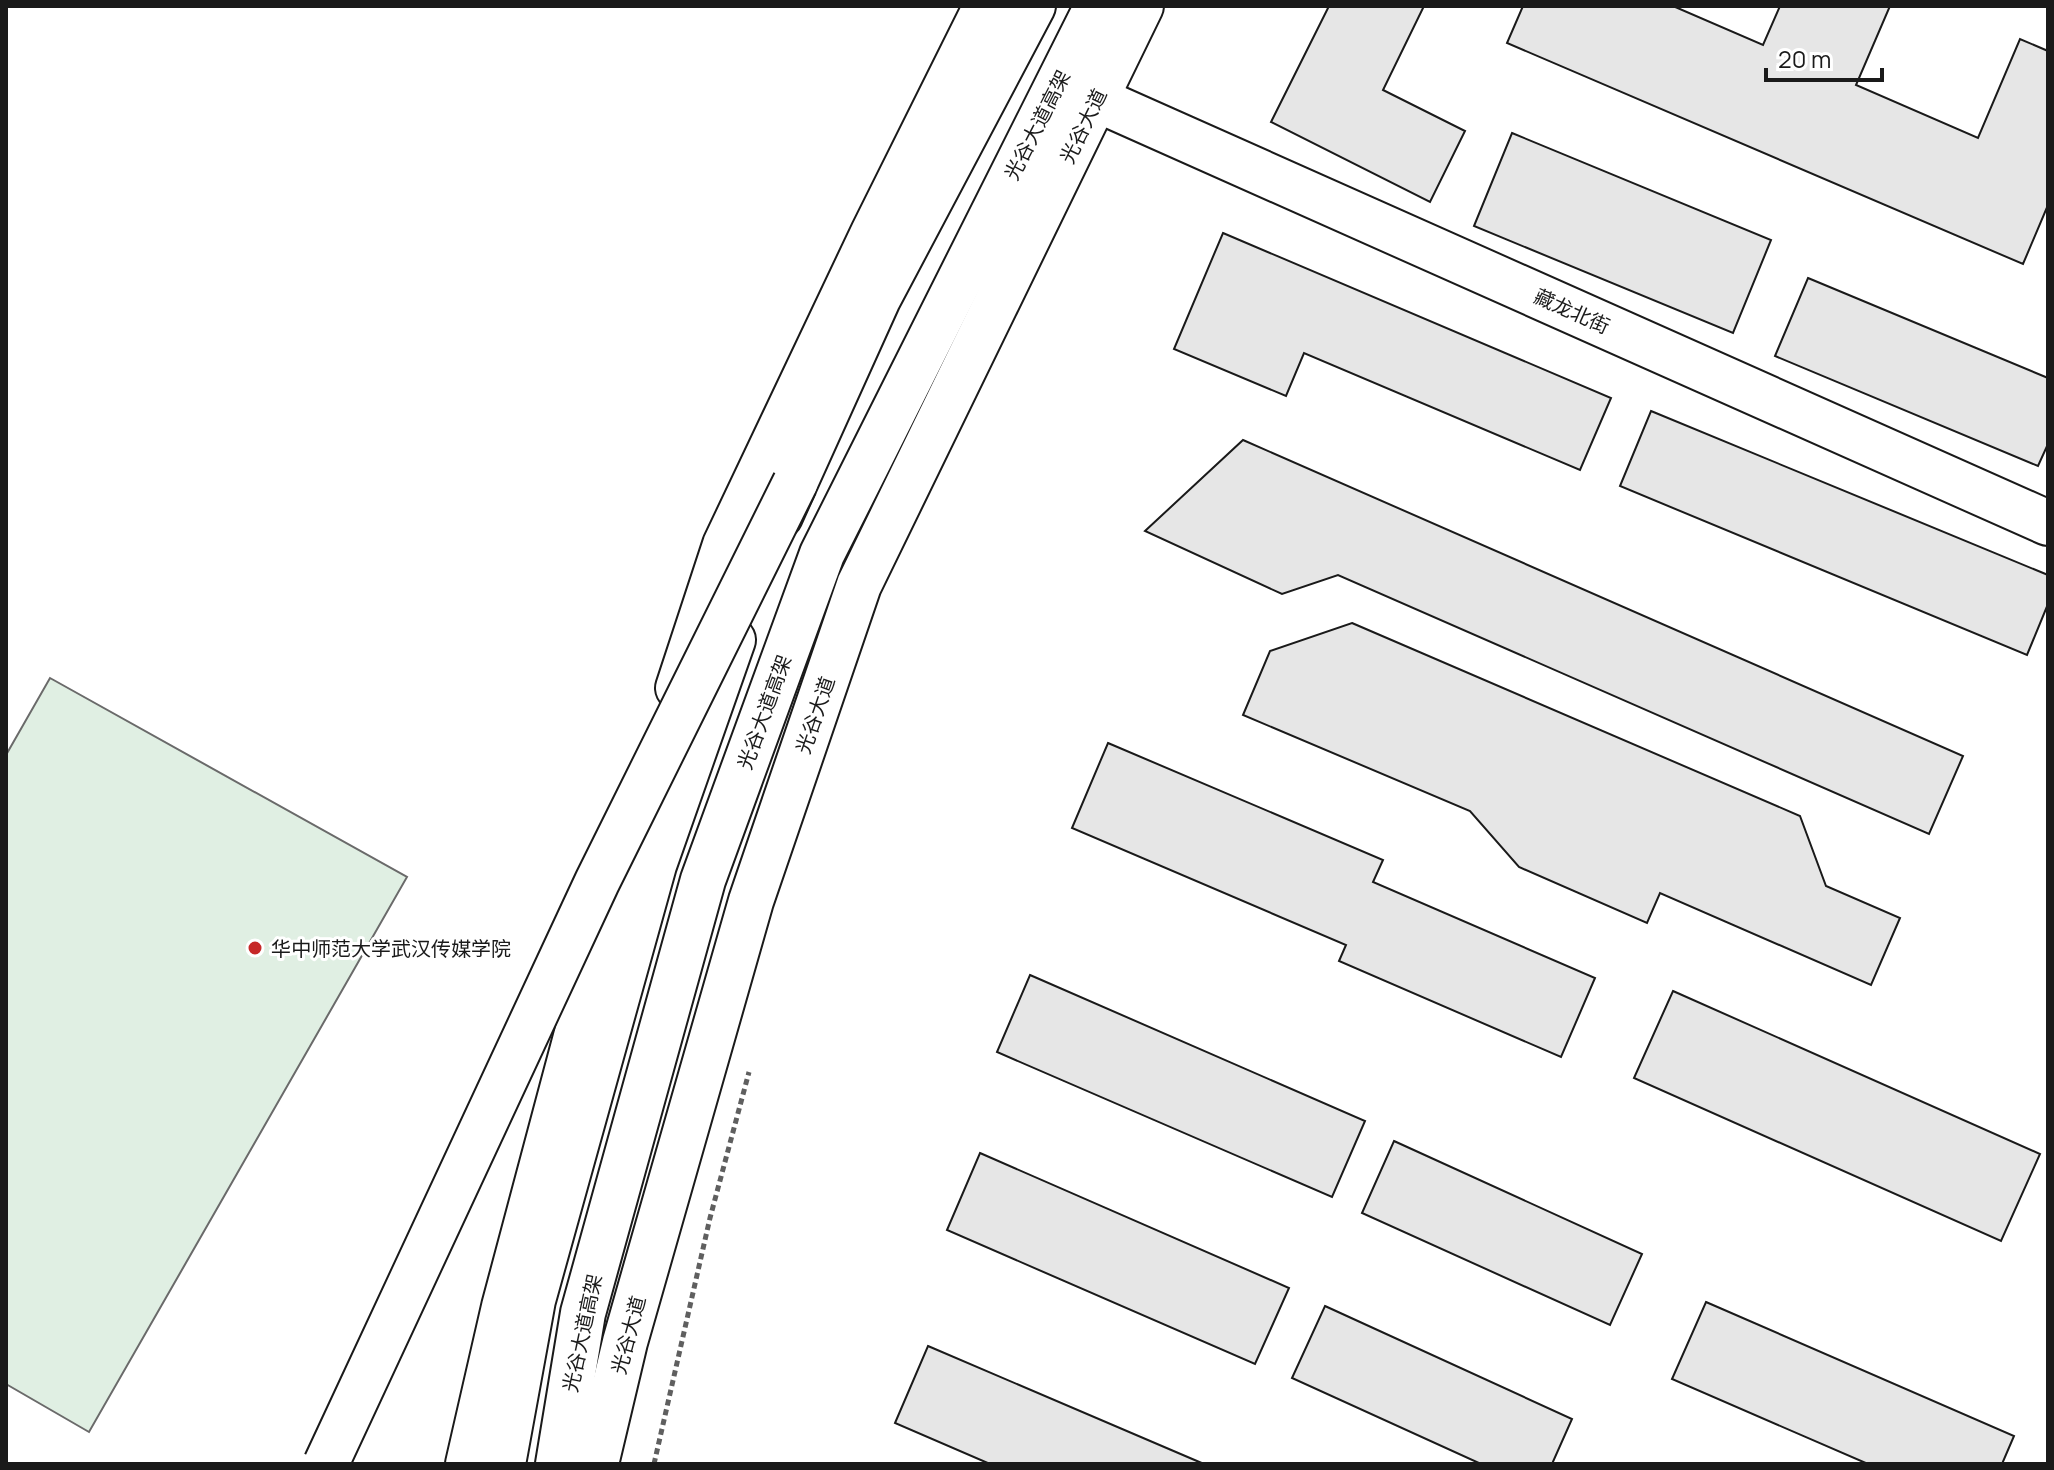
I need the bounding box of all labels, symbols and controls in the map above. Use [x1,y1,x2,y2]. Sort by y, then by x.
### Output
scale bar [1766,32,1882,82]
text: 20 m [1778,42,1831,75]
street label: 光谷大道高架 [998,65,1076,185]
street label: 光谷大道 [1053,84,1113,168]
street label: 藏龙北街 [1530,282,1614,340]
street label: 光谷大道高架 [731,651,797,773]
street label: 光谷大道 [789,673,841,757]
place label: 华中师范大学武汉传媒学院 [271,935,511,962]
marker: 华中师范大学武汉传媒学院 [246,939,264,957]
street label: 光谷大道高架 [556,1272,608,1394]
street label: 光谷大道 [605,1293,651,1377]

